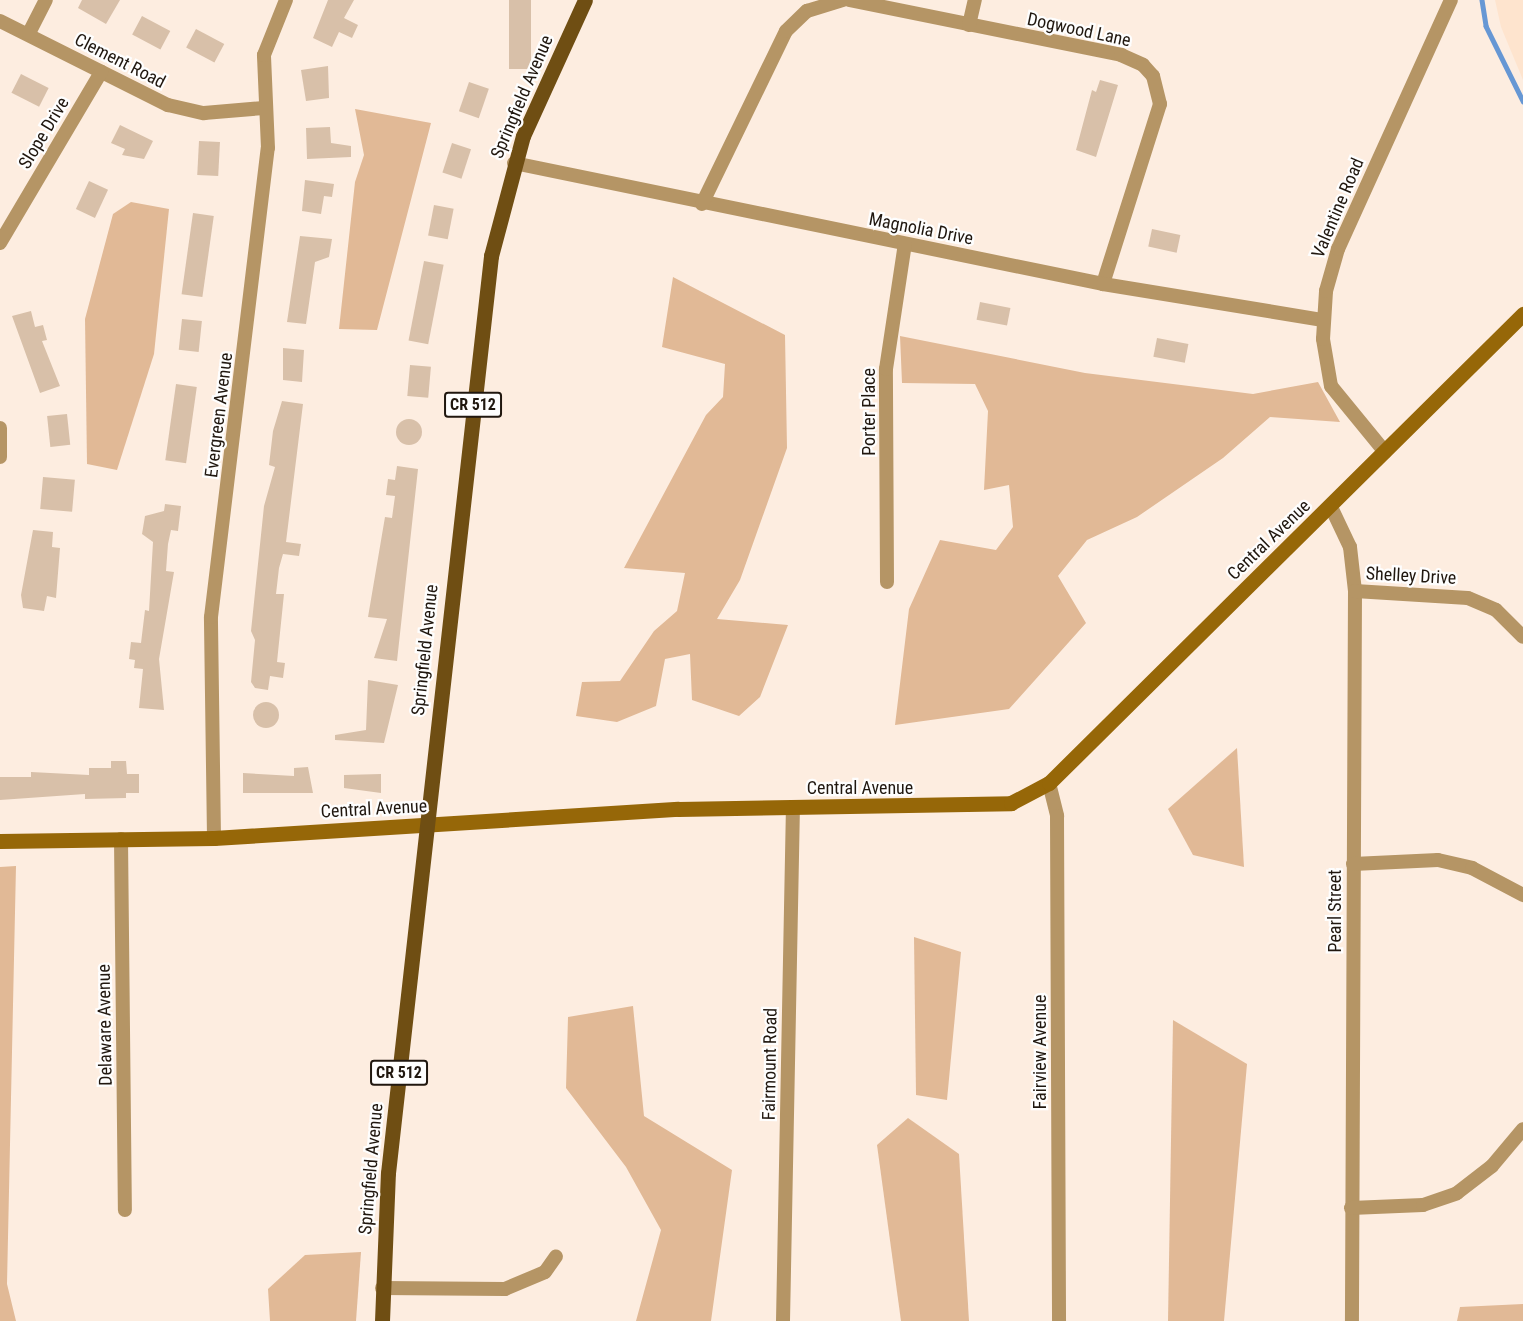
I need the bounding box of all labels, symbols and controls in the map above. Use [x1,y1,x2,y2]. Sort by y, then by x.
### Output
street label: Dogwood Lane [1025,8,1133,52]
street label: Clement Road [71,29,169,93]
street label: Springfield Avenue [486,32,558,162]
street label: Slope Drive [14,93,74,173]
street label: Valentine Road [1307,155,1369,261]
street label: Magnolia Drive [867,208,975,250]
street label: Evergreen Avenue [201,351,237,479]
street label: Porter Place [858,368,880,456]
road number: CR 512 [443,392,503,418]
street label: Central Avenue [1223,495,1315,585]
street label: Shelley Drive [1365,563,1457,589]
street label: Springfield Avenue [407,583,443,717]
street label: Central Avenue [807,777,913,799]
street label: Central Avenue [320,795,428,823]
street label: Pearl Street [1324,870,1346,952]
street label: Delaware Avenue [93,964,117,1086]
street label: Fairview Avenue [1029,995,1051,1109]
street label: Fairmount Road [758,1008,782,1120]
road number: CR 512 [369,1060,429,1086]
street label: Springfield Avenue [355,1102,387,1236]

